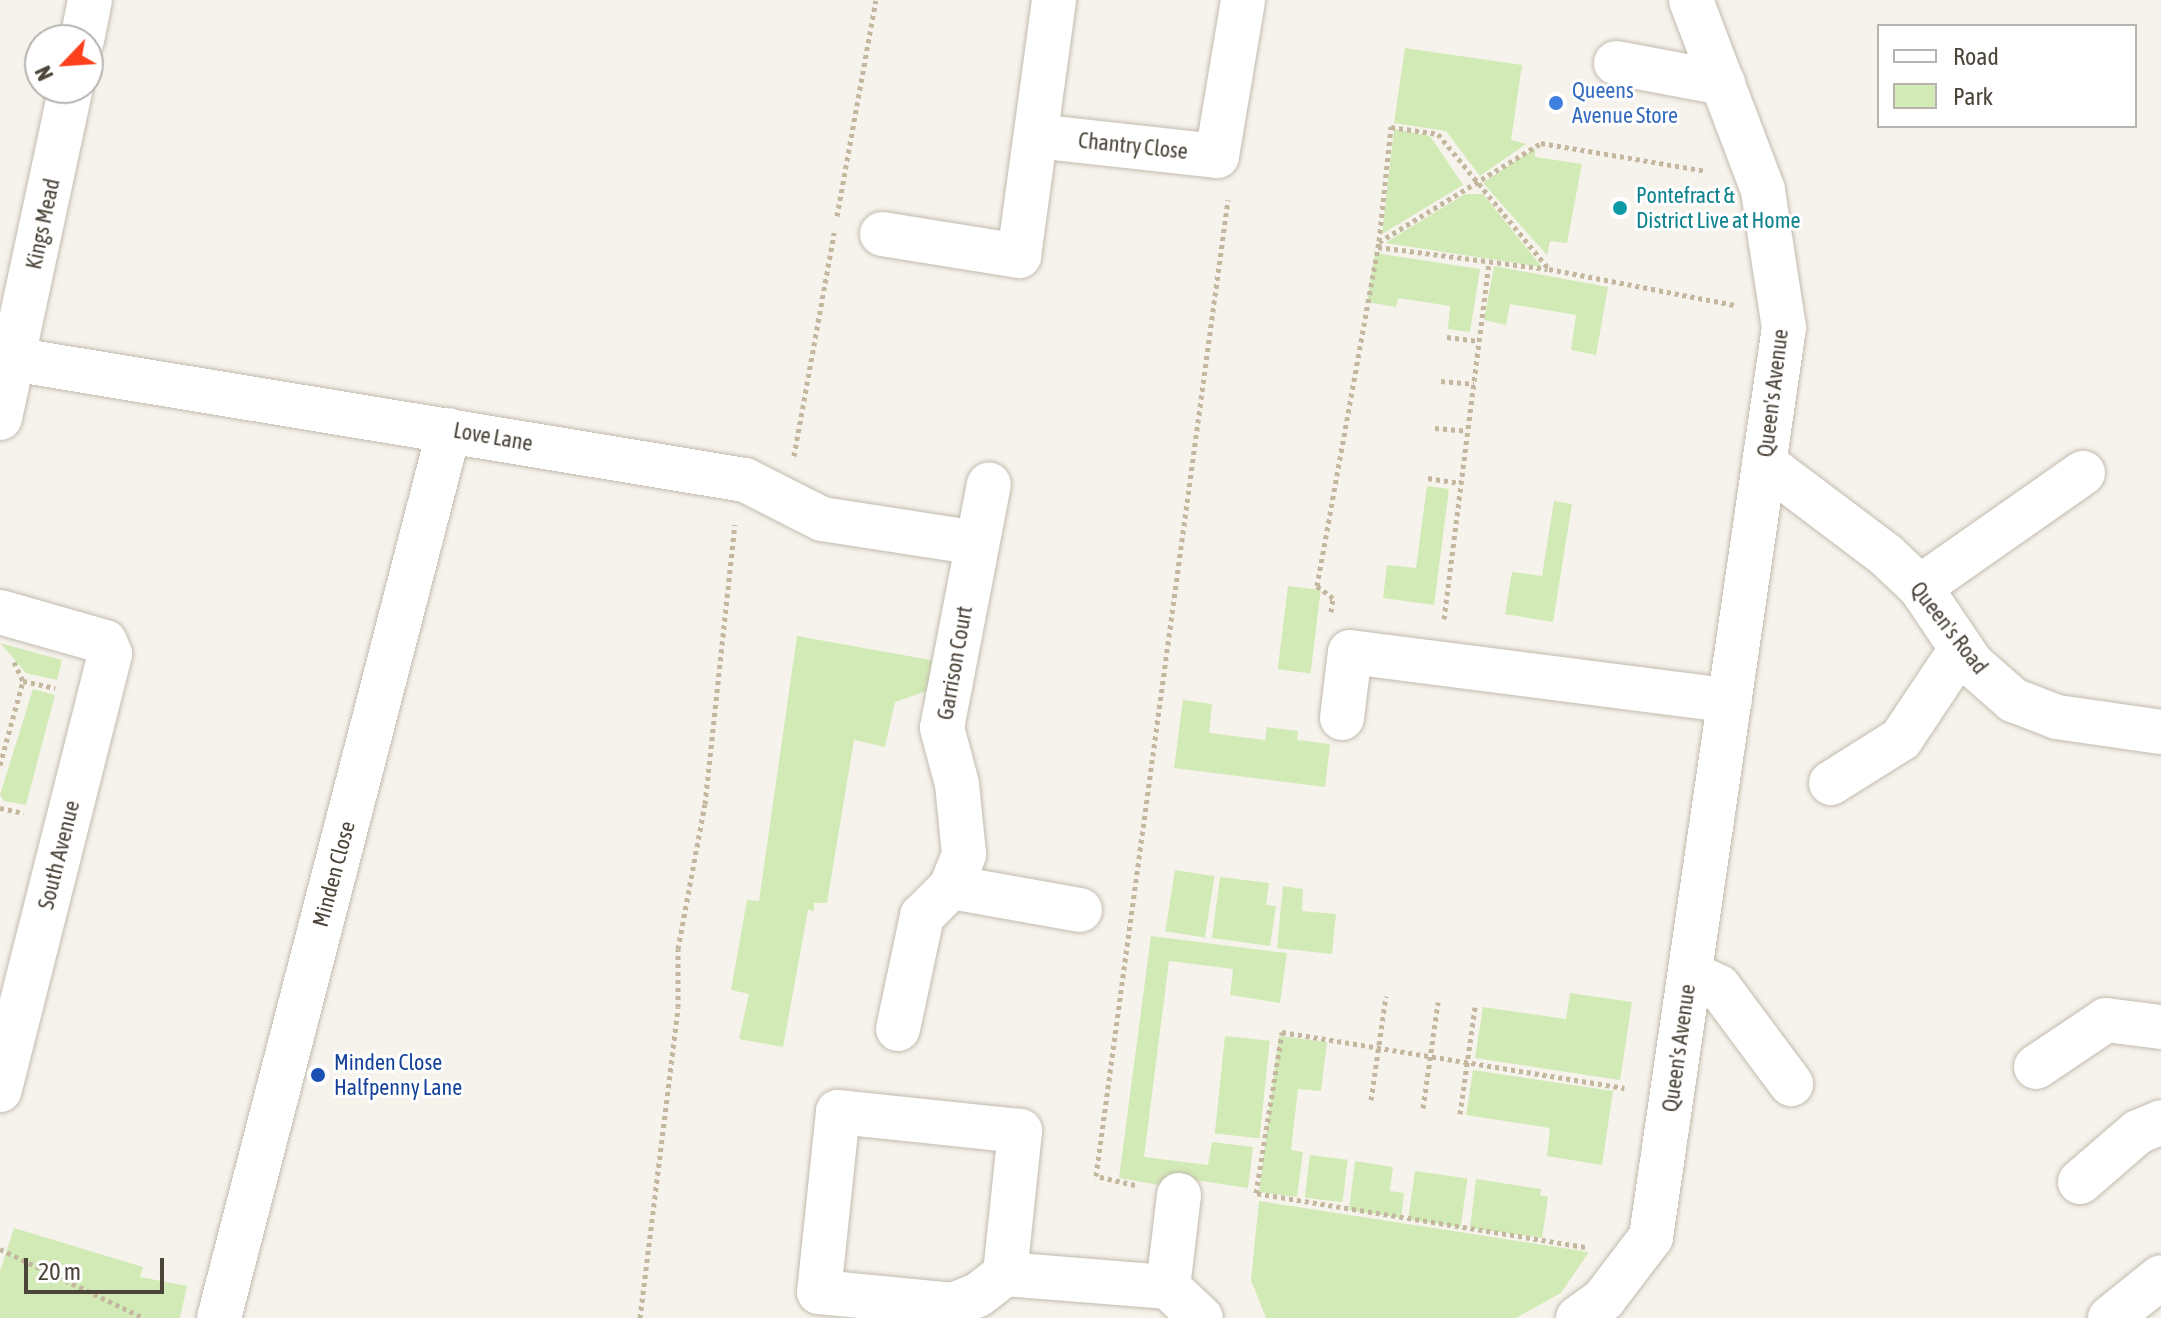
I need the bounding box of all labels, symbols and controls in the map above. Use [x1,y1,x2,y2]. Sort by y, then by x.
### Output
north arrow [24,24,104,104]
legend [1877,24,2137,128]
text: Road [1953,43,1999,70]
text: N [30,62,59,85]
place label: Queens Avenue Store [1572,77,1678,128]
text: Park [1953,83,1993,110]
marker: Queens Avenue Store [1547,94,1565,112]
street label: Chantry Close [1077,127,1189,165]
street label: Kings Mead [21,176,65,272]
place label: Pontefract & District Live at Home [1636,182,1800,234]
marker: Pontefract & District Live at Home [1611,199,1629,217]
street label: Queen's Avenue [1752,327,1794,459]
street label: Love Lane [451,417,535,457]
street label: Queen's Road [1905,577,1993,679]
street label: Garrison Court [932,604,978,722]
street label: South Avenue [33,798,85,912]
street label: Minden Close [307,818,361,930]
street label: Queen's Avenue [1657,982,1701,1114]
place label: Minden Close Halfpenny Lane [334,1049,462,1100]
marker: Minden Close Halfpenny Lane [309,1066,327,1084]
scale bar [28,1242,168,1292]
text: 20 m [38,1258,81,1285]

